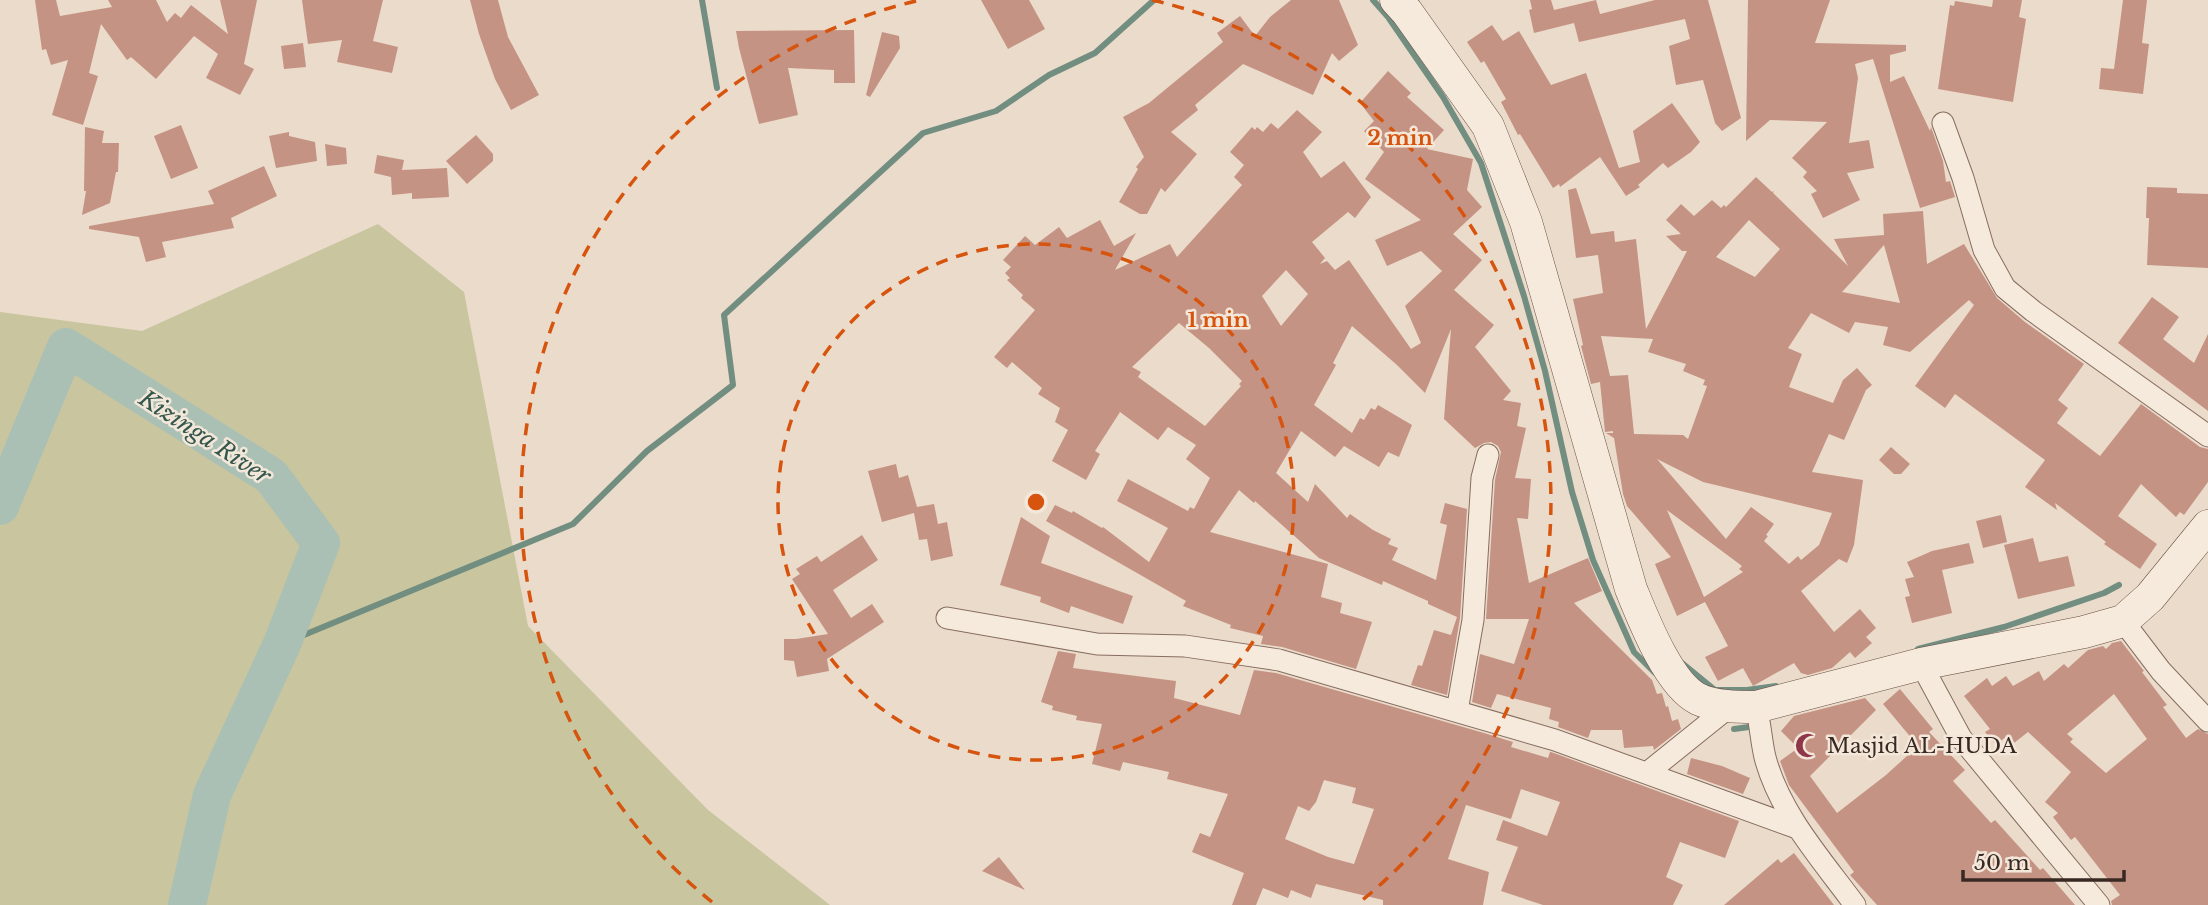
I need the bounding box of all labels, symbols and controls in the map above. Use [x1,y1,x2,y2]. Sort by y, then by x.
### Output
text: 2 min [1367,125,1433,151]
text: 1 min [1188,307,1248,333]
water label: Kizinga River [133,384,277,491]
centre of rings [1024,490,1048,514]
mosque icon: Masjid AL-HUDA [1793,732,1821,760]
place label: Masjid AL-HUDA [1827,733,2017,759]
scale bar [1963,838,2124,882]
text: 50 m [1974,850,2030,876]

